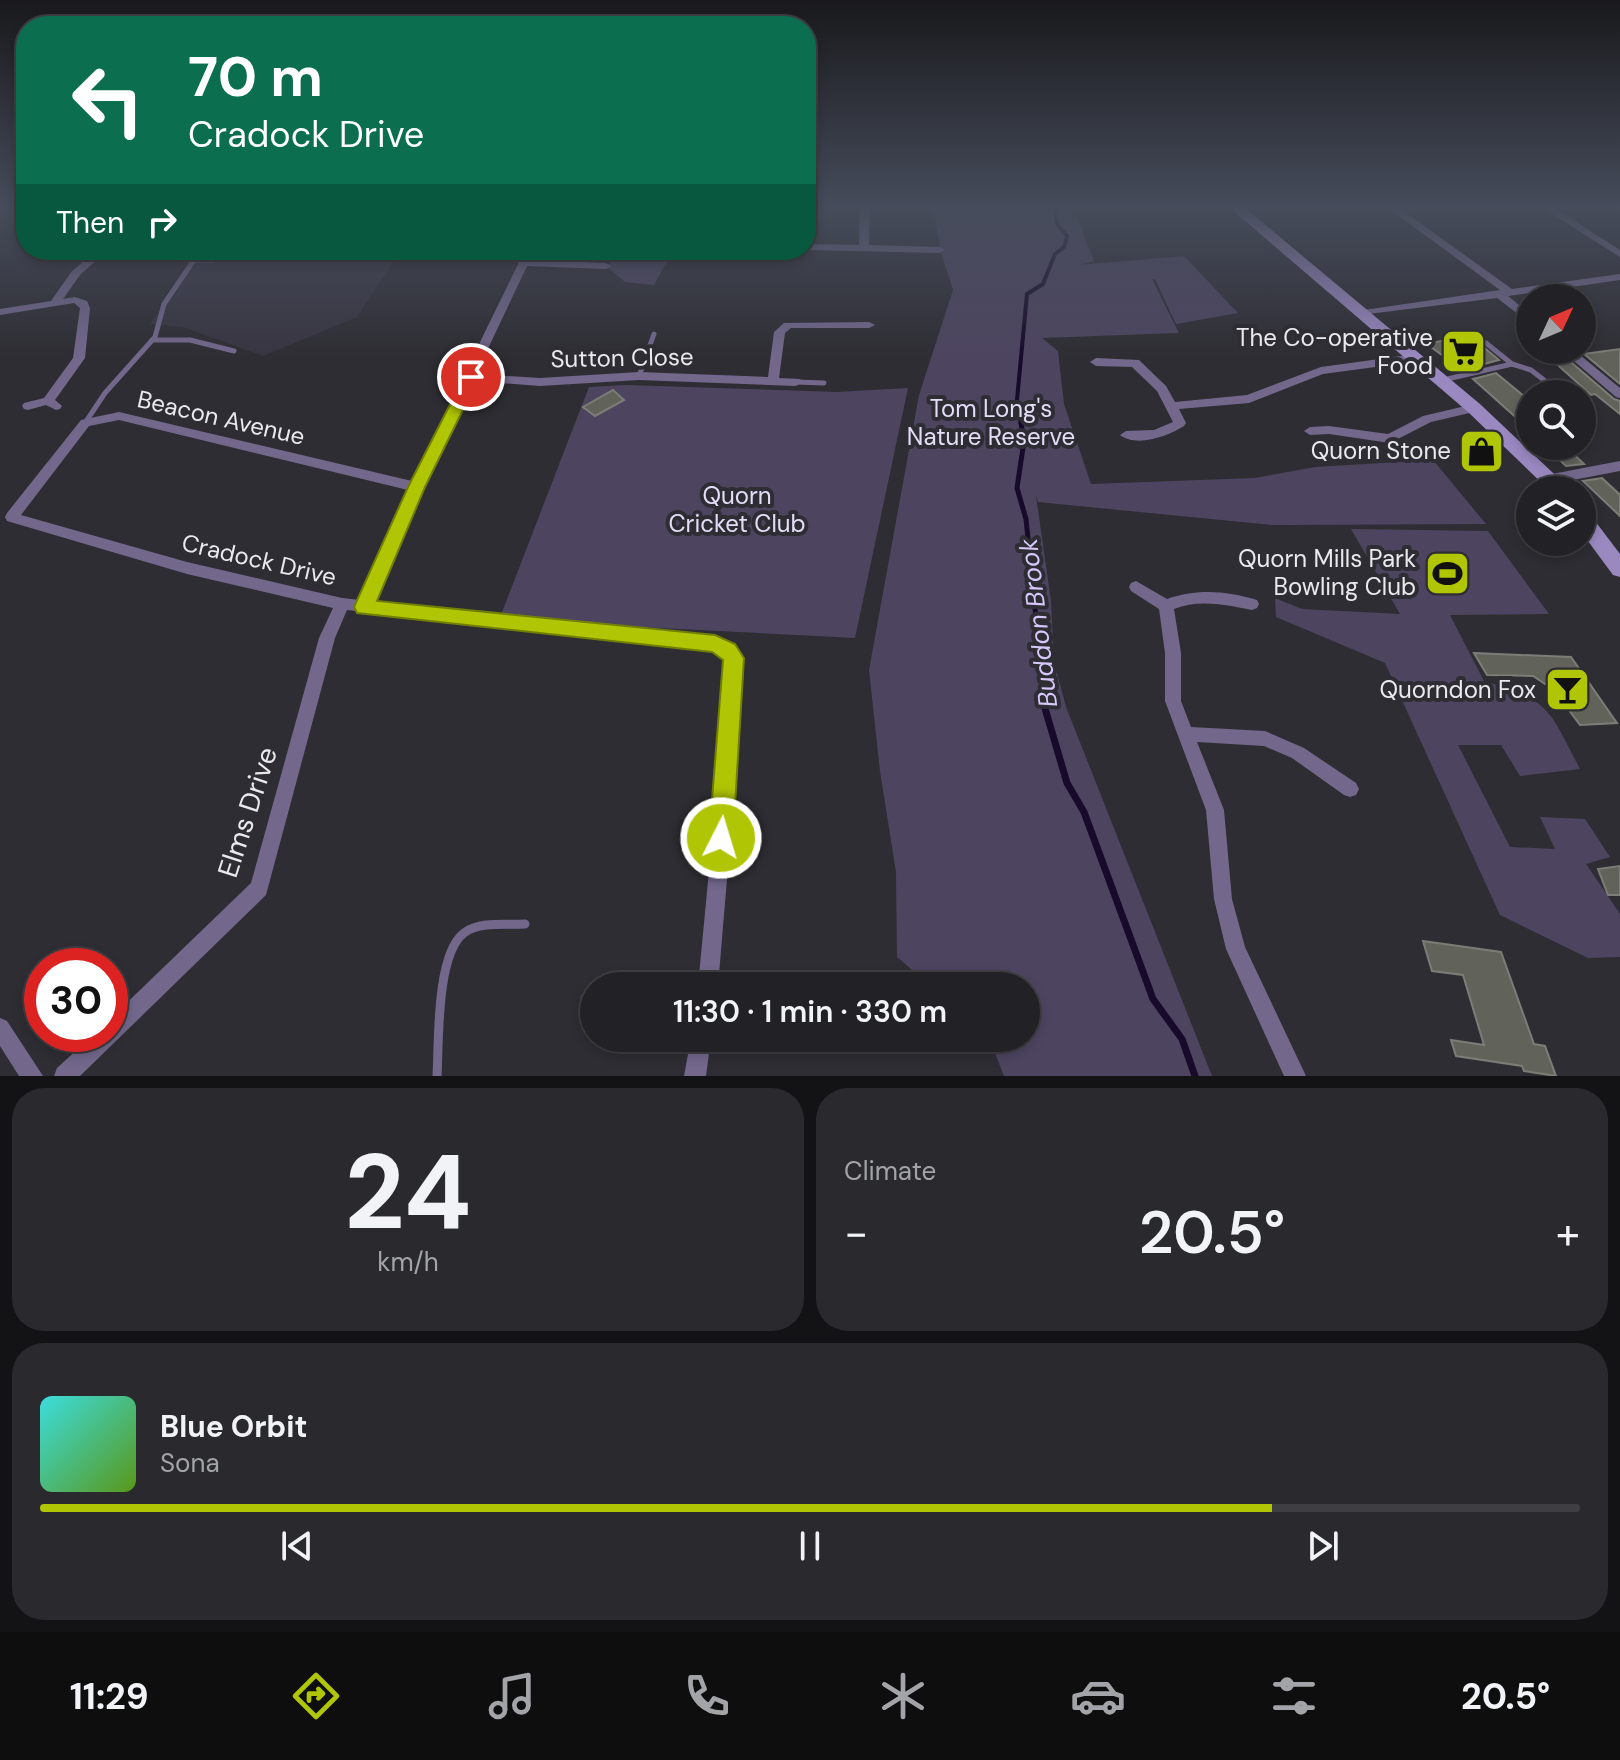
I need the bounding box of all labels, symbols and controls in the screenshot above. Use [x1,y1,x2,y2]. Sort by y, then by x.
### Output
text: 70 m [188,40,323,113]
icon: left [56,48,160,152]
text: Cradock Drive [188,111,424,158]
icon: right [140,200,184,244]
text: Then [56,203,124,242]
north arrow [1516,284,1596,364]
map controls [1516,284,1596,556]
place label: The Co-operative Food [1236,322,1433,381]
supermarket icon: The Co-operative Food [1440,328,1488,376]
street label: Sutton Close [550,341,694,374]
pin [437,343,505,411]
icon: arrive [449,355,493,399]
button: search [1516,380,1596,460]
street label: Beacon Avenue [134,383,308,452]
park label: Tom Long's Nature Reserve [907,393,1075,452]
shop icon: Quorn Stone [1458,427,1506,475]
place label: Quorn Stone [1311,435,1451,466]
button: layers [1516,476,1596,556]
park label: Quorn Cricket Club [668,480,806,539]
street label: Cradock Drive [179,527,339,592]
water label: Buddon Brook [1011,536,1065,709]
place label: Quorn Mills Park Bowling Club [1238,543,1416,602]
sports icon: Quorn Mills Park Bowling Club [1423,549,1471,597]
bar icon: Quorndon Fox [1543,666,1591,714]
place label: Quorndon Fox [1379,674,1536,705]
street label: Elms Drive [209,742,286,882]
position arrow [679,796,763,880]
speed limit sign: 30 [24,948,128,1052]
text: 11:30 · 1 min · 330 m [673,992,947,1031]
text: 24 [345,1125,471,1260]
text: Climate [844,1154,936,1188]
text: 20.5° [1139,1193,1285,1272]
text: − [844,1204,868,1262]
text: + [1556,1204,1580,1262]
text: km/h [377,1245,439,1279]
text: Blue Orbit [160,1407,307,1446]
text: Sona [160,1446,220,1480]
icon: previous [275,1524,319,1568]
icon: pause [788,1524,832,1568]
icon: next [1301,1524,1345,1568]
icon: directions [288,1668,344,1724]
icon: music [484,1668,540,1724]
icon: phone [679,1668,735,1724]
icon: climate [875,1668,931,1724]
icon: car [1070,1668,1126,1724]
icon: filters [1266,1668,1322,1724]
text: 11:29 [70,1673,149,1720]
text: 20.5° [1461,1673,1550,1720]

